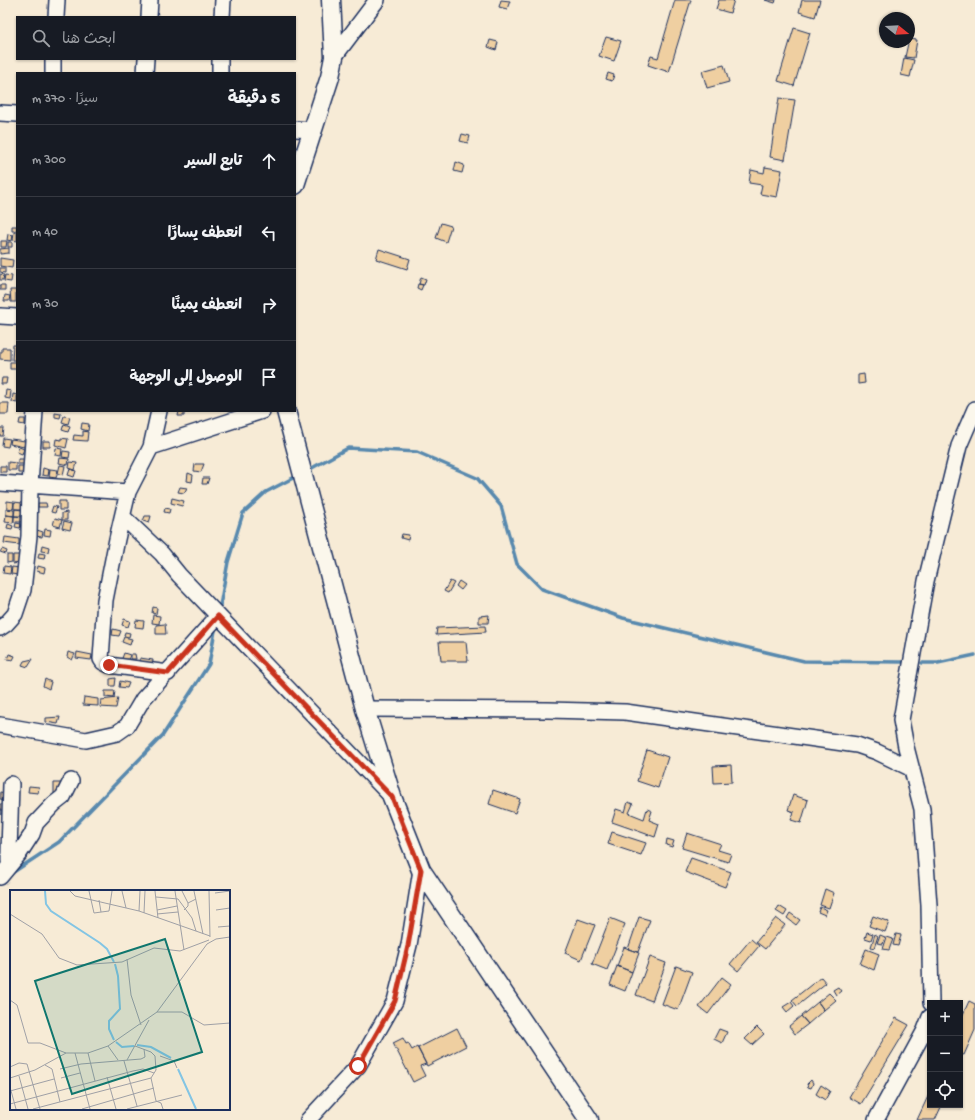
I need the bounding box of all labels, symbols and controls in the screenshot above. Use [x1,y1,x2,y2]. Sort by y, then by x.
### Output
north arrow [879,12,915,48]
search box [16,16,296,60]
icon: search [30,27,52,49]
text: ابحث هنا [62,31,116,49]
text: 5 دقيقة [228,90,280,110]
text: سيرًا · 370 m [32,92,98,107]
icon: ahead [258,150,280,172]
text: 300 m [32,153,66,168]
text: تابع السير [185,153,242,171]
icon: left [258,222,280,244]
text: 40 m [32,225,58,240]
text: انعطف يسارًا [168,225,242,243]
icon: right [258,294,280,316]
text: 30 m [32,297,58,312]
text: انعطف يمينًا [171,297,242,315]
icon: arrive [258,366,280,388]
text: الوصول إلى الوجهة [129,369,242,387]
route end [100,656,118,674]
inset map [10,890,230,1110]
map controls [927,1000,963,1108]
button: + [927,1000,963,1036]
button: − [927,1036,963,1072]
route start [349,1057,367,1075]
button: locate [927,1072,963,1108]

